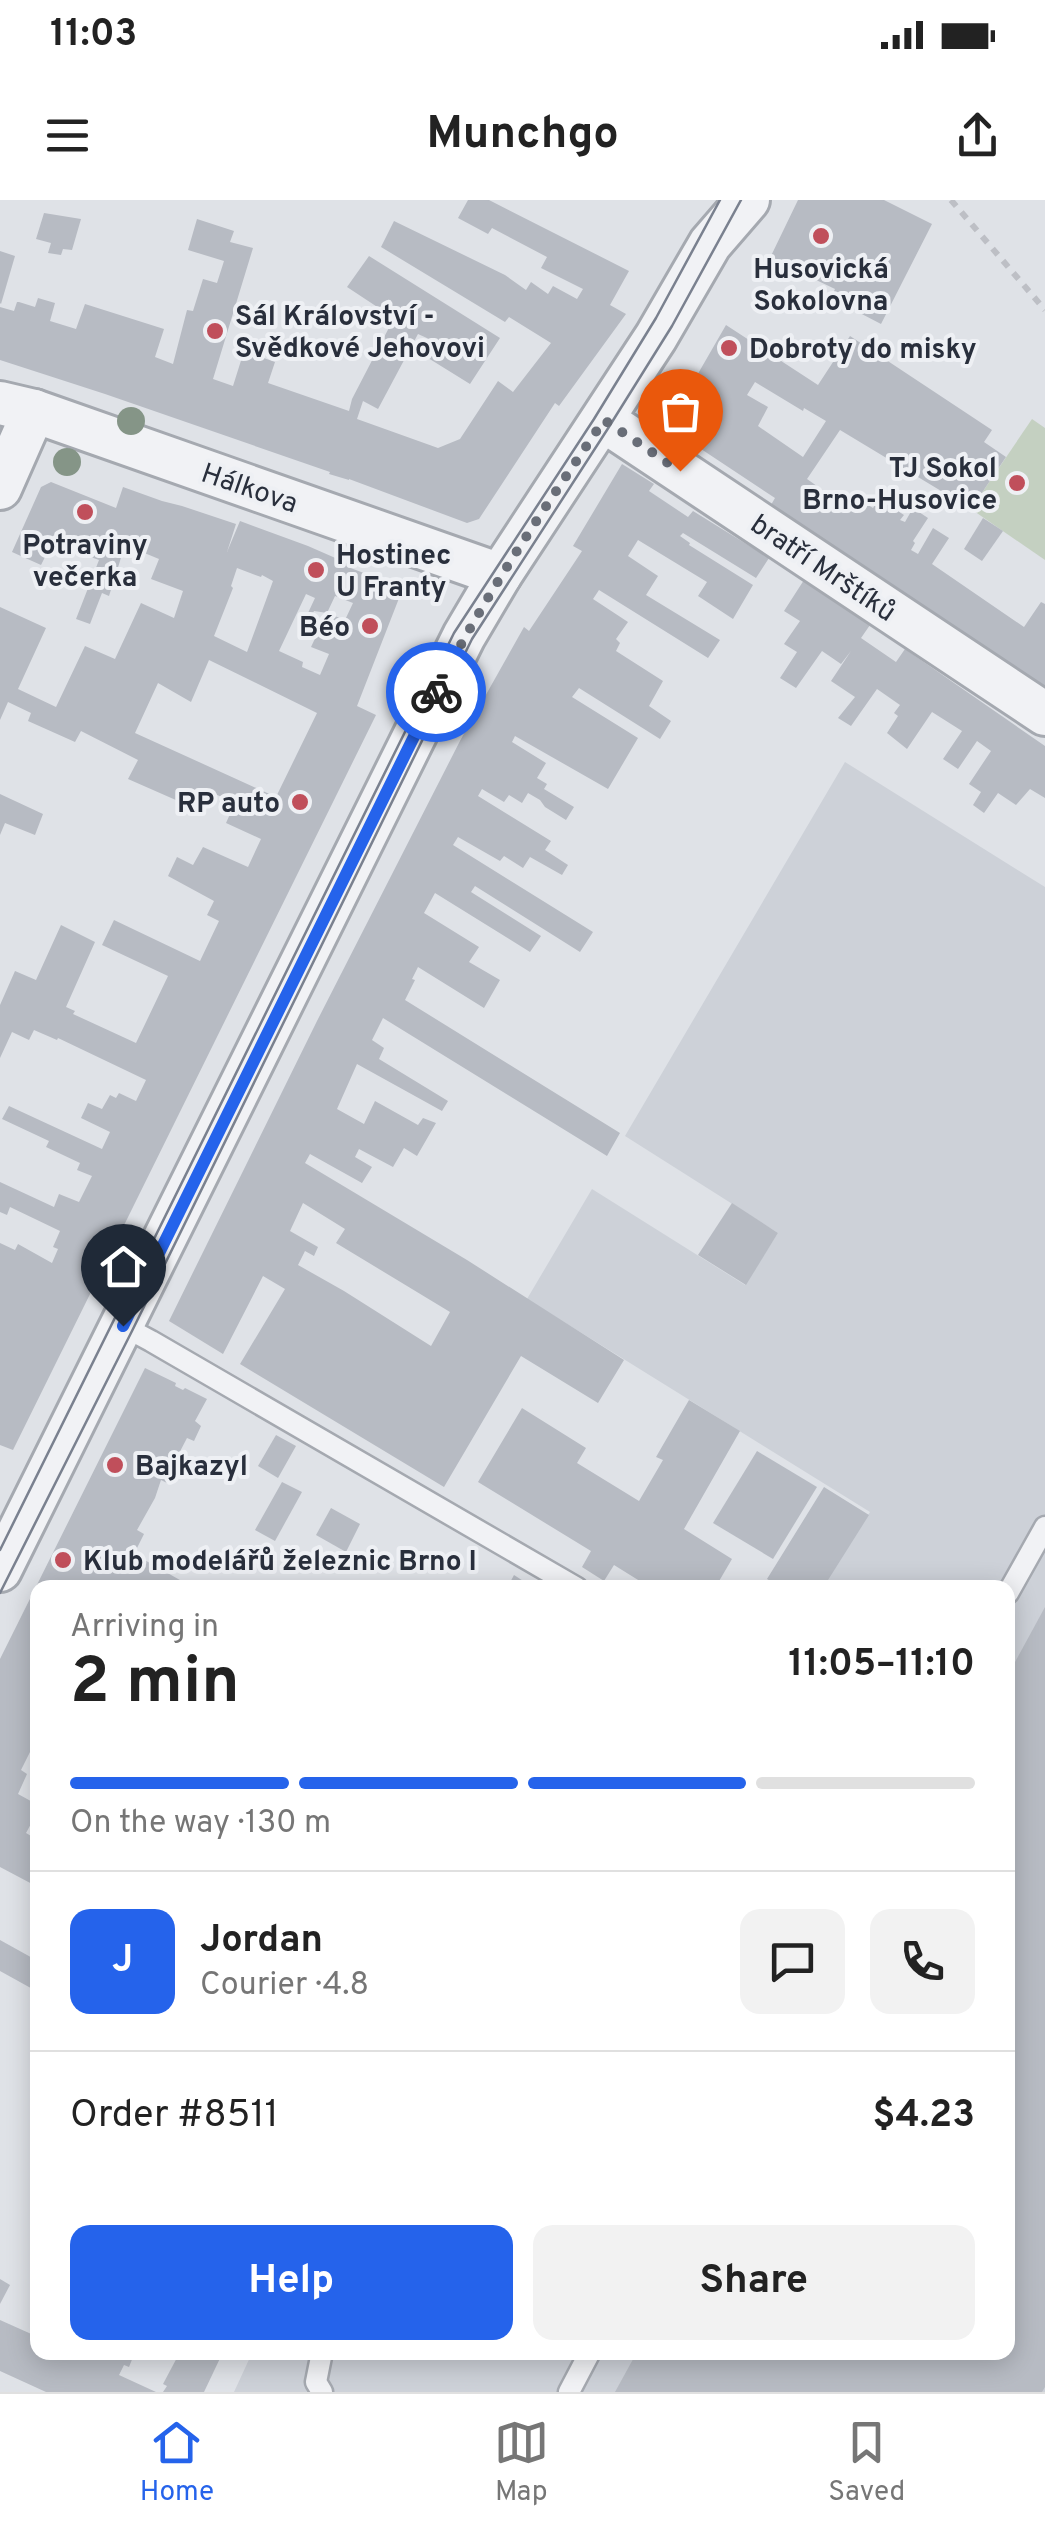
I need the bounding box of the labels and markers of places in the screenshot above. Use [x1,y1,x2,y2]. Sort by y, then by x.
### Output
marker: Husovická Sokolovna [810,225,832,247]
place label: Husovická Sokolovna [753,253,889,321]
place label: Sál Království - Svědkové Jehovovi [235,300,485,368]
marker: Sál Království - Svědkové Jehovovi [204,320,226,342]
place label: Dobroty do misky [749,333,977,369]
marker: Dobroty do misky [718,337,740,359]
pin [638,369,723,472]
place label: TJ Sokol Brno-Husovice [802,452,997,520]
marker: TJ Sokol Brno-Husovice [1006,472,1028,494]
marker: Potraviny večerka [74,501,96,523]
place label: Potraviny večerka [22,529,148,597]
place label: Hostinec U Franty [336,539,452,607]
marker: Hostinec U Franty [305,559,327,581]
place label: Béo [299,611,350,647]
marker: Béo [359,615,381,637]
place label: RP auto [177,787,280,823]
marker: RP auto [289,791,311,813]
pin [81,1224,166,1327]
place label: Bajkazyl [135,1450,248,1486]
marker: Bajkazyl [104,1454,126,1476]
place label: Klub modelářů železnic Brno I [83,1545,477,1581]
marker: Klub modelářů železnic Brno I [52,1549,74,1571]

